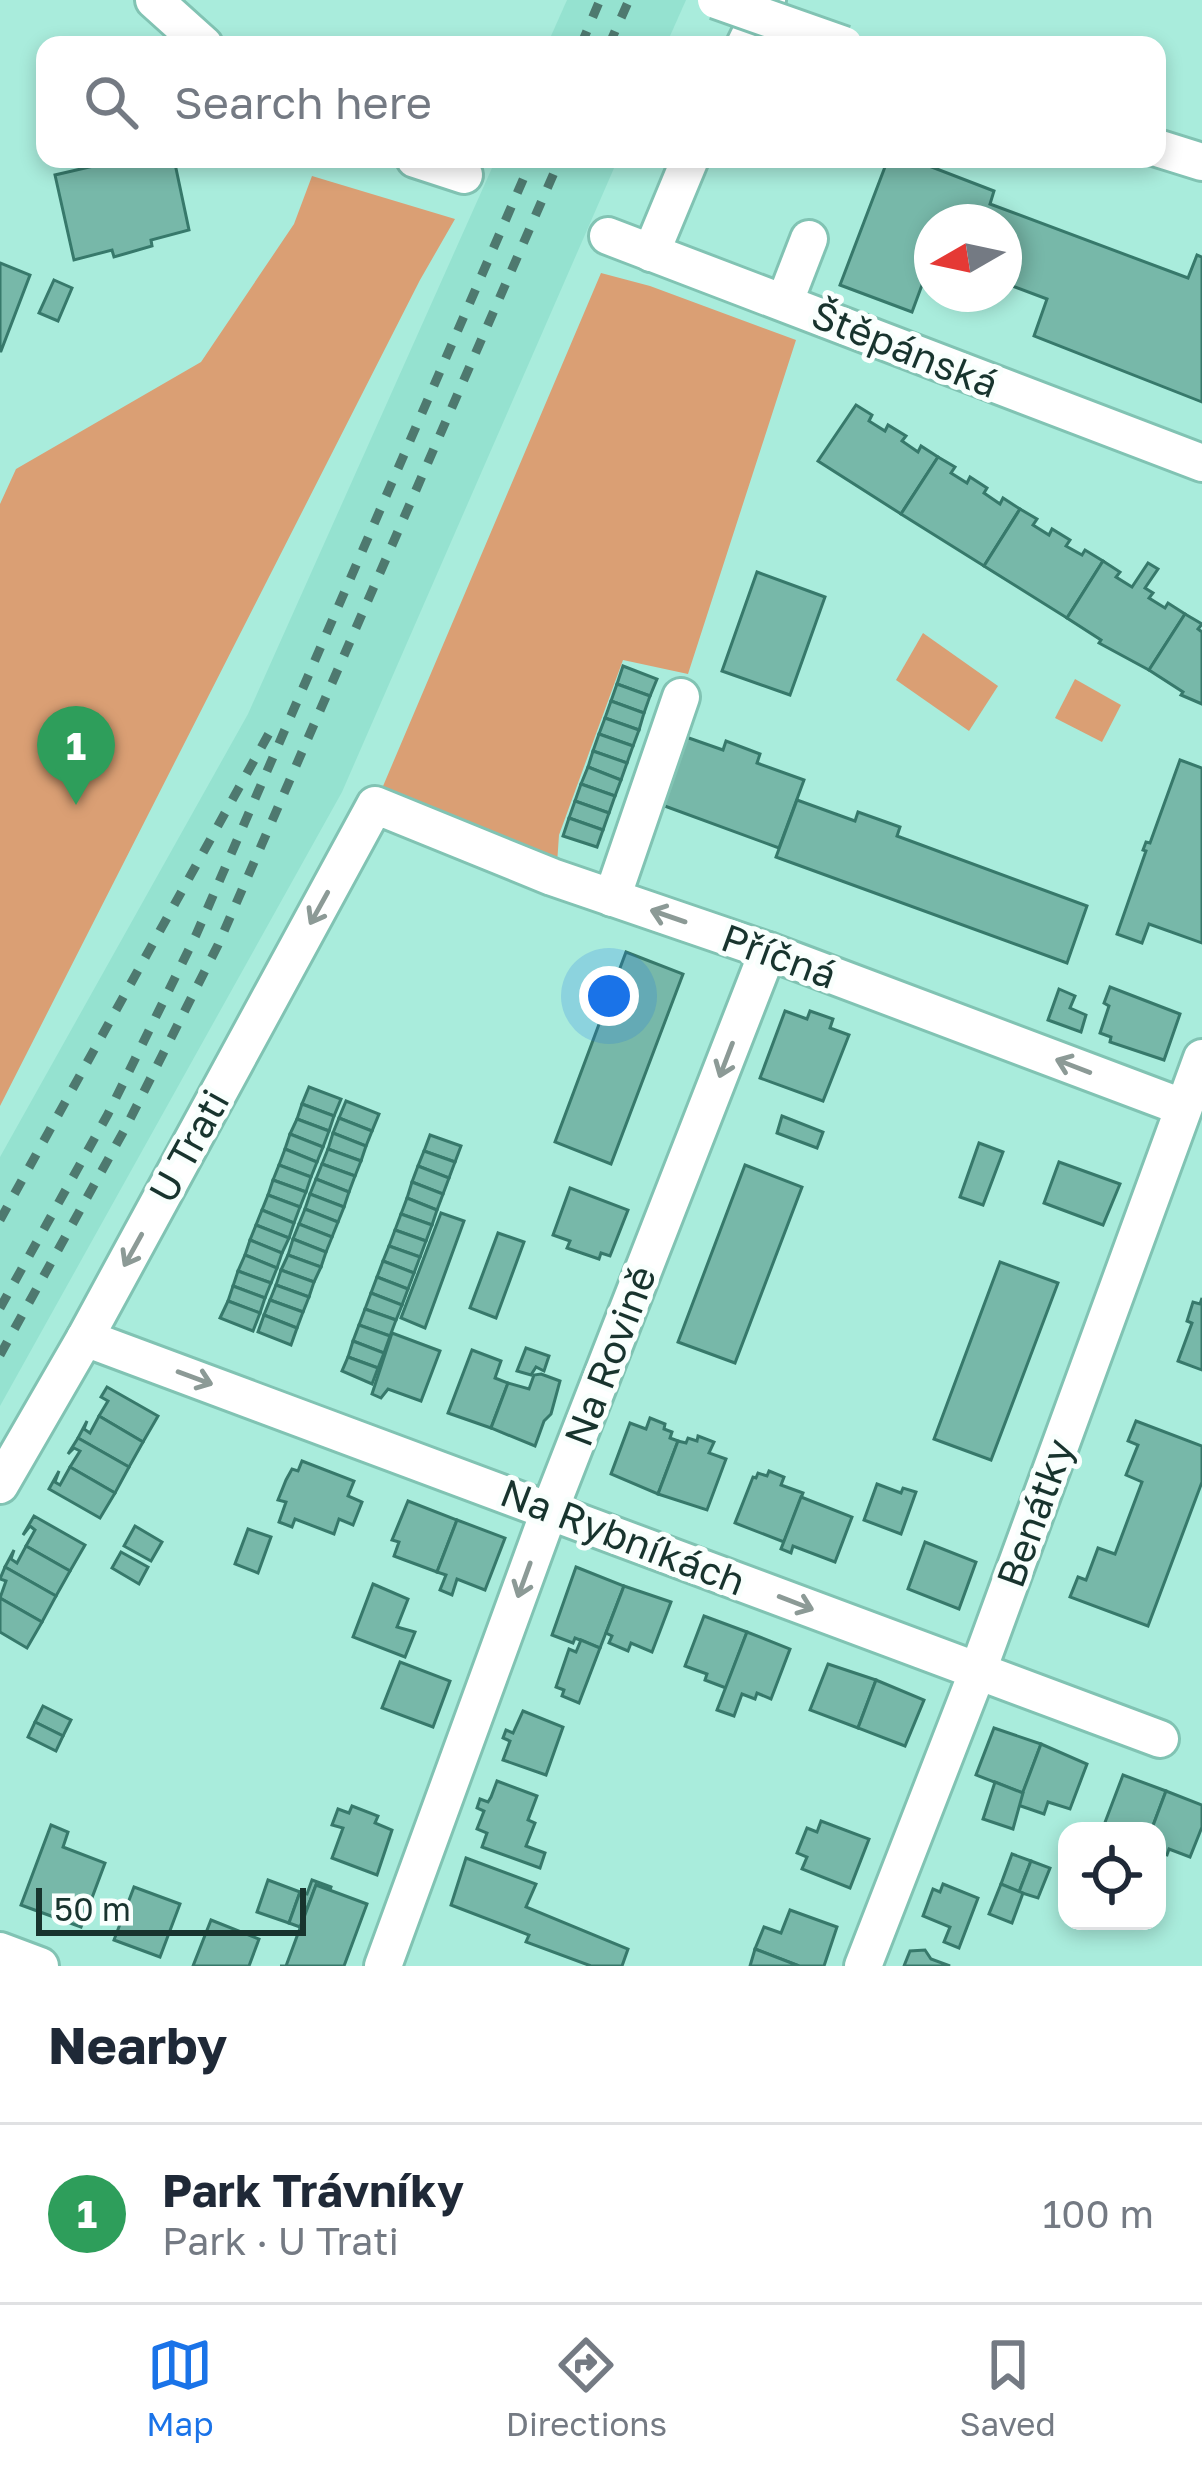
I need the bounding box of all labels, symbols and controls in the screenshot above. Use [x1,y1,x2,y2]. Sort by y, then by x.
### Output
search box [36,36,1166,168]
icon: search [78,69,144,135]
text: Search here [174,75,432,129]
north arrow [914,204,1022,312]
street label: Štěpánská [805,290,1005,407]
pin: 1 [37,706,115,805]
one-way arrow [307,889,330,924]
one-way arrow [649,904,687,926]
street label: Příčná [715,913,843,998]
your location [579,966,639,1026]
one-way arrow [713,1041,735,1078]
one-way arrow [1055,1053,1092,1075]
street label: U Trati [139,1081,239,1210]
one-way arrow [121,1232,144,1267]
street label: Na Rovině [554,1259,665,1453]
one-way arrow [176,1369,213,1391]
street label: Benátky [986,1432,1083,1593]
street label: Na Rybníkách [494,1468,752,1605]
one-way arrow [512,1561,533,1598]
one-way arrow [777,1594,814,1616]
map controls [1058,1822,1166,1930]
button: locate [1058,1822,1166,1930]
scale bar [36,1882,306,1935]
text: 50 m [54,1889,131,1928]
text: Nearby [48,2014,227,2075]
text: Park Trávníky [162,2163,464,2217]
text: 1 [77,2190,97,2237]
text: 100 m [1042,2190,1154,2237]
text: Park · U Trati [162,2217,399,2264]
tab: Map [146,2332,214,2443]
tab: Directions [506,2332,667,2443]
tab: Saved [959,2332,1056,2443]

